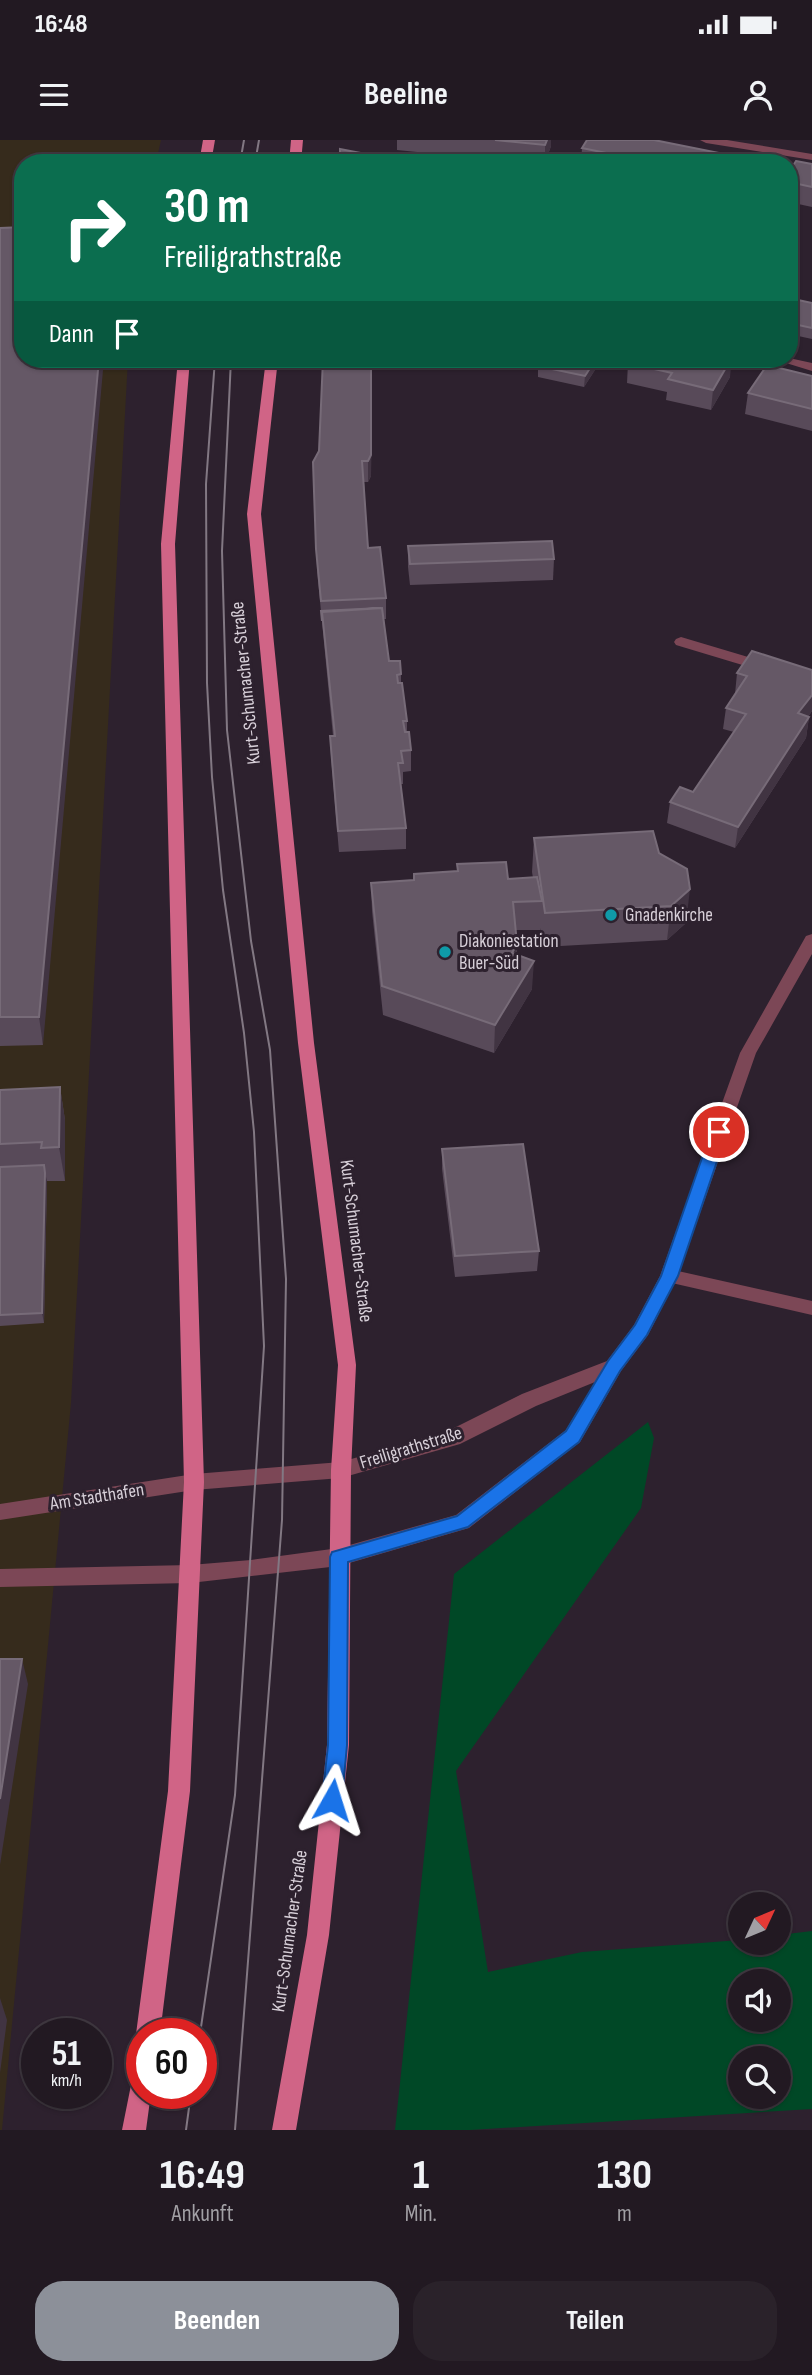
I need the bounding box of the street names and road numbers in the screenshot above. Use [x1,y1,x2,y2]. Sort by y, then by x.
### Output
street label: Kurt-Schumacher-Straße [226,600,266,766]
street label: Kurt-Schumacher-Straße [335,1158,377,1324]
street label: Freiligrathstraße [357,1422,465,1474]
street label: Am Stadthafen [47,1478,146,1516]
street label: Kurt-Schumacher-Straße [267,1848,313,2014]

